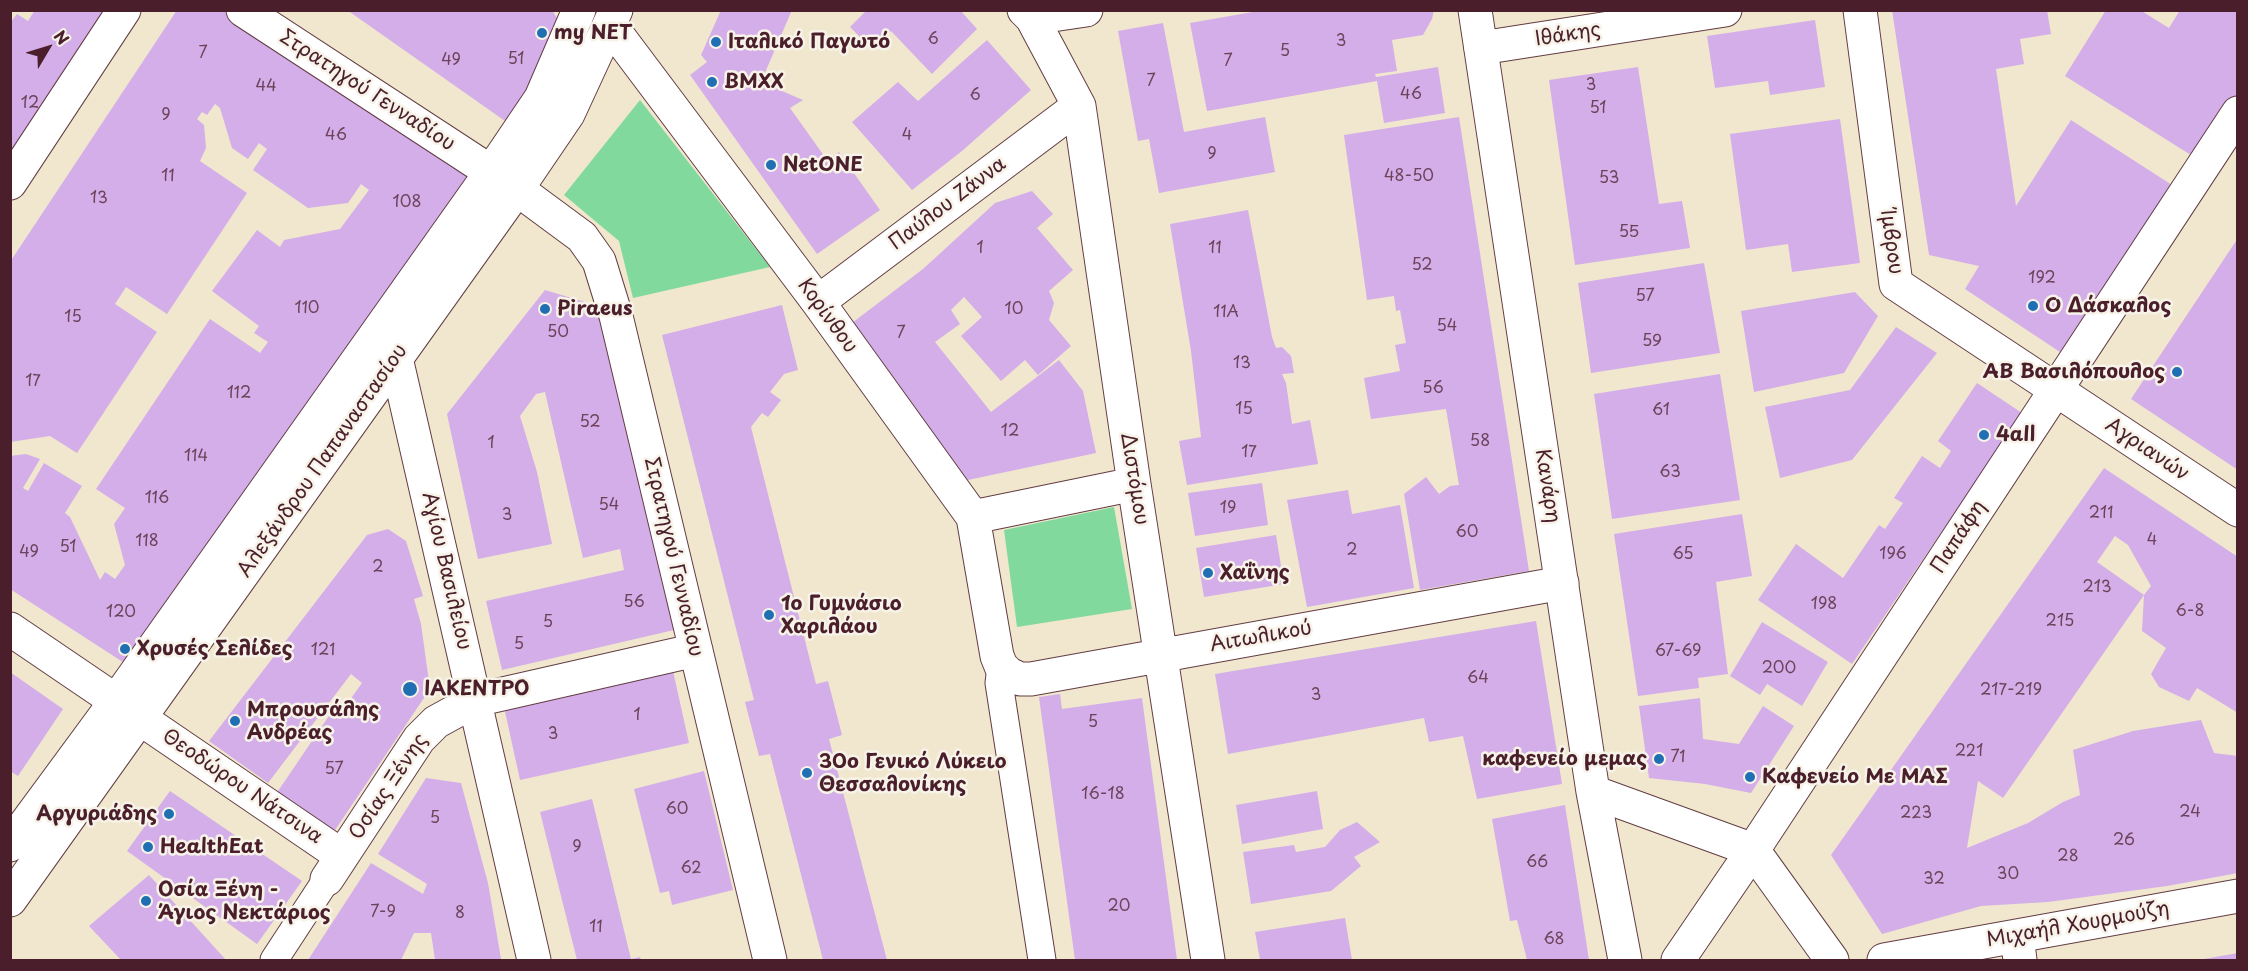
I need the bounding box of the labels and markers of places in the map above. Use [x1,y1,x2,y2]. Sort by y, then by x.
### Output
place label: my NET [554,21,632,45]
marker: my NET [535,26,549,40]
place label: Ιταλικό Παγωτό [728,30,890,54]
marker: Ιταλικό Παγωτό [709,35,723,49]
place label: BMXX [724,70,783,94]
marker: BMXX [705,75,719,89]
place label: NetONE [783,153,863,177]
marker: NetONE [764,158,778,172]
place label: Ο Δάσκαλος [2045,294,2171,318]
place label: Piraeus [557,297,633,321]
marker: Ο Δάσκαλος [2026,299,2040,313]
marker: Piraeus [538,302,552,316]
place label: ΑΒ Βασιλόπουλος [1983,360,2165,384]
marker: ΑΒ Βασιλόπουλος [2170,365,2184,379]
place label: 4all [1996,423,2035,447]
marker: 4all [1977,428,1991,442]
place label: Χαΐνης [1220,561,1290,585]
marker: Χαΐνης [1201,566,1215,580]
place label: 1ο Γυμνάσιο Χαριλάου [781,592,902,639]
marker: 1ο Γυμνάσιο Χαριλάου [762,608,776,622]
place label: Χρυσές Σελίδες [137,637,292,661]
marker: Χρυσές Σελίδες [118,642,132,656]
place label: ΙΑΚΕΝΤΡΟ [424,677,529,701]
marker: ΙΑΚΕΝΤΡΟ [401,680,419,698]
place label: Μπρουσάλης Ανδρέας [247,698,379,745]
marker: Μπρουσάλης Ανδρέας [228,714,242,728]
place label: καφενείο μεμας [1482,747,1647,771]
place label: 30ο Γενικό Λύκειο Θεσσαλονίκης [819,750,1007,797]
marker: καφενείο μεμας [1652,752,1666,766]
place label: Καφενείο Με ΜΑΣ [1762,765,1948,789]
marker: 30ο Γενικό Λύκειο Θεσσαλονίκης [800,766,814,780]
marker: Καφενείο Με ΜΑΣ [1743,770,1757,784]
place label: Αργυριάδης [36,802,157,826]
marker: Αργυριάδης [162,807,176,821]
place label: HealthEat [160,835,264,859]
marker: HealthEat [141,840,155,854]
place label: Οσία Ξένη - Άγιος Νεκτάριος [158,878,331,925]
marker: Οσία Ξένη - Άγιος Νεκτάριος [139,894,153,908]

